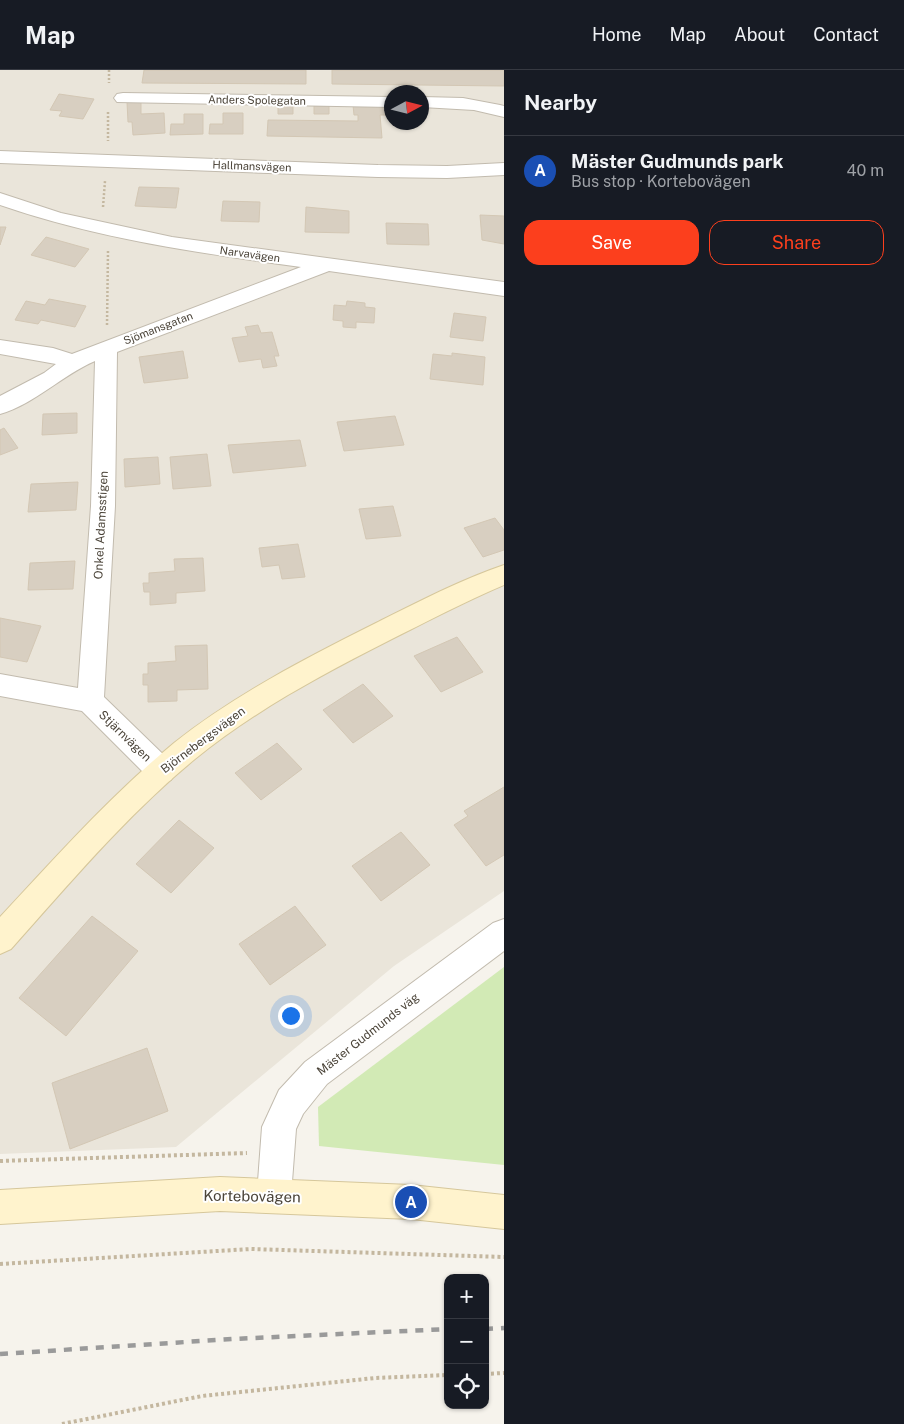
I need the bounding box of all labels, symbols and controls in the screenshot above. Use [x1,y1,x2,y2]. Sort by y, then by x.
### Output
text: Map [25,21,75,49]
text: Home [592,24,642,45]
text: Map [670,24,706,45]
text: About [734,24,785,45]
text: Contact [813,24,879,45]
north arrow [384,85,429,130]
text: Nearby [524,90,597,115]
street label: Anders Spolegatan [208,93,306,107]
text: Mäster Gudmunds park [571,150,784,172]
street label: Hallmansvägen [212,159,292,173]
text: A [534,161,546,180]
text: 40 m [846,161,884,180]
text: Bus stop · Kortebovägen [571,172,750,191]
button: Save [524,220,699,265]
button: Share [709,220,884,265]
street label: Narvavägen [219,244,281,264]
street label: Sjömansgatan [122,309,194,347]
street label: Onkel Adamsstigen [91,470,111,580]
street label: Björnebergsvägen [158,704,248,776]
street label: Stjärnvägen [96,708,154,764]
street label: Mäster Gudmunds väg [314,990,422,1078]
your location [278,1003,304,1029]
pin: A [395,1183,427,1221]
street label: Kortebovägen [203,1187,301,1205]
map controls [444,1274,489,1409]
button: + [444,1274,489,1319]
button: − [444,1319,489,1364]
button: locate [444,1364,489,1409]

